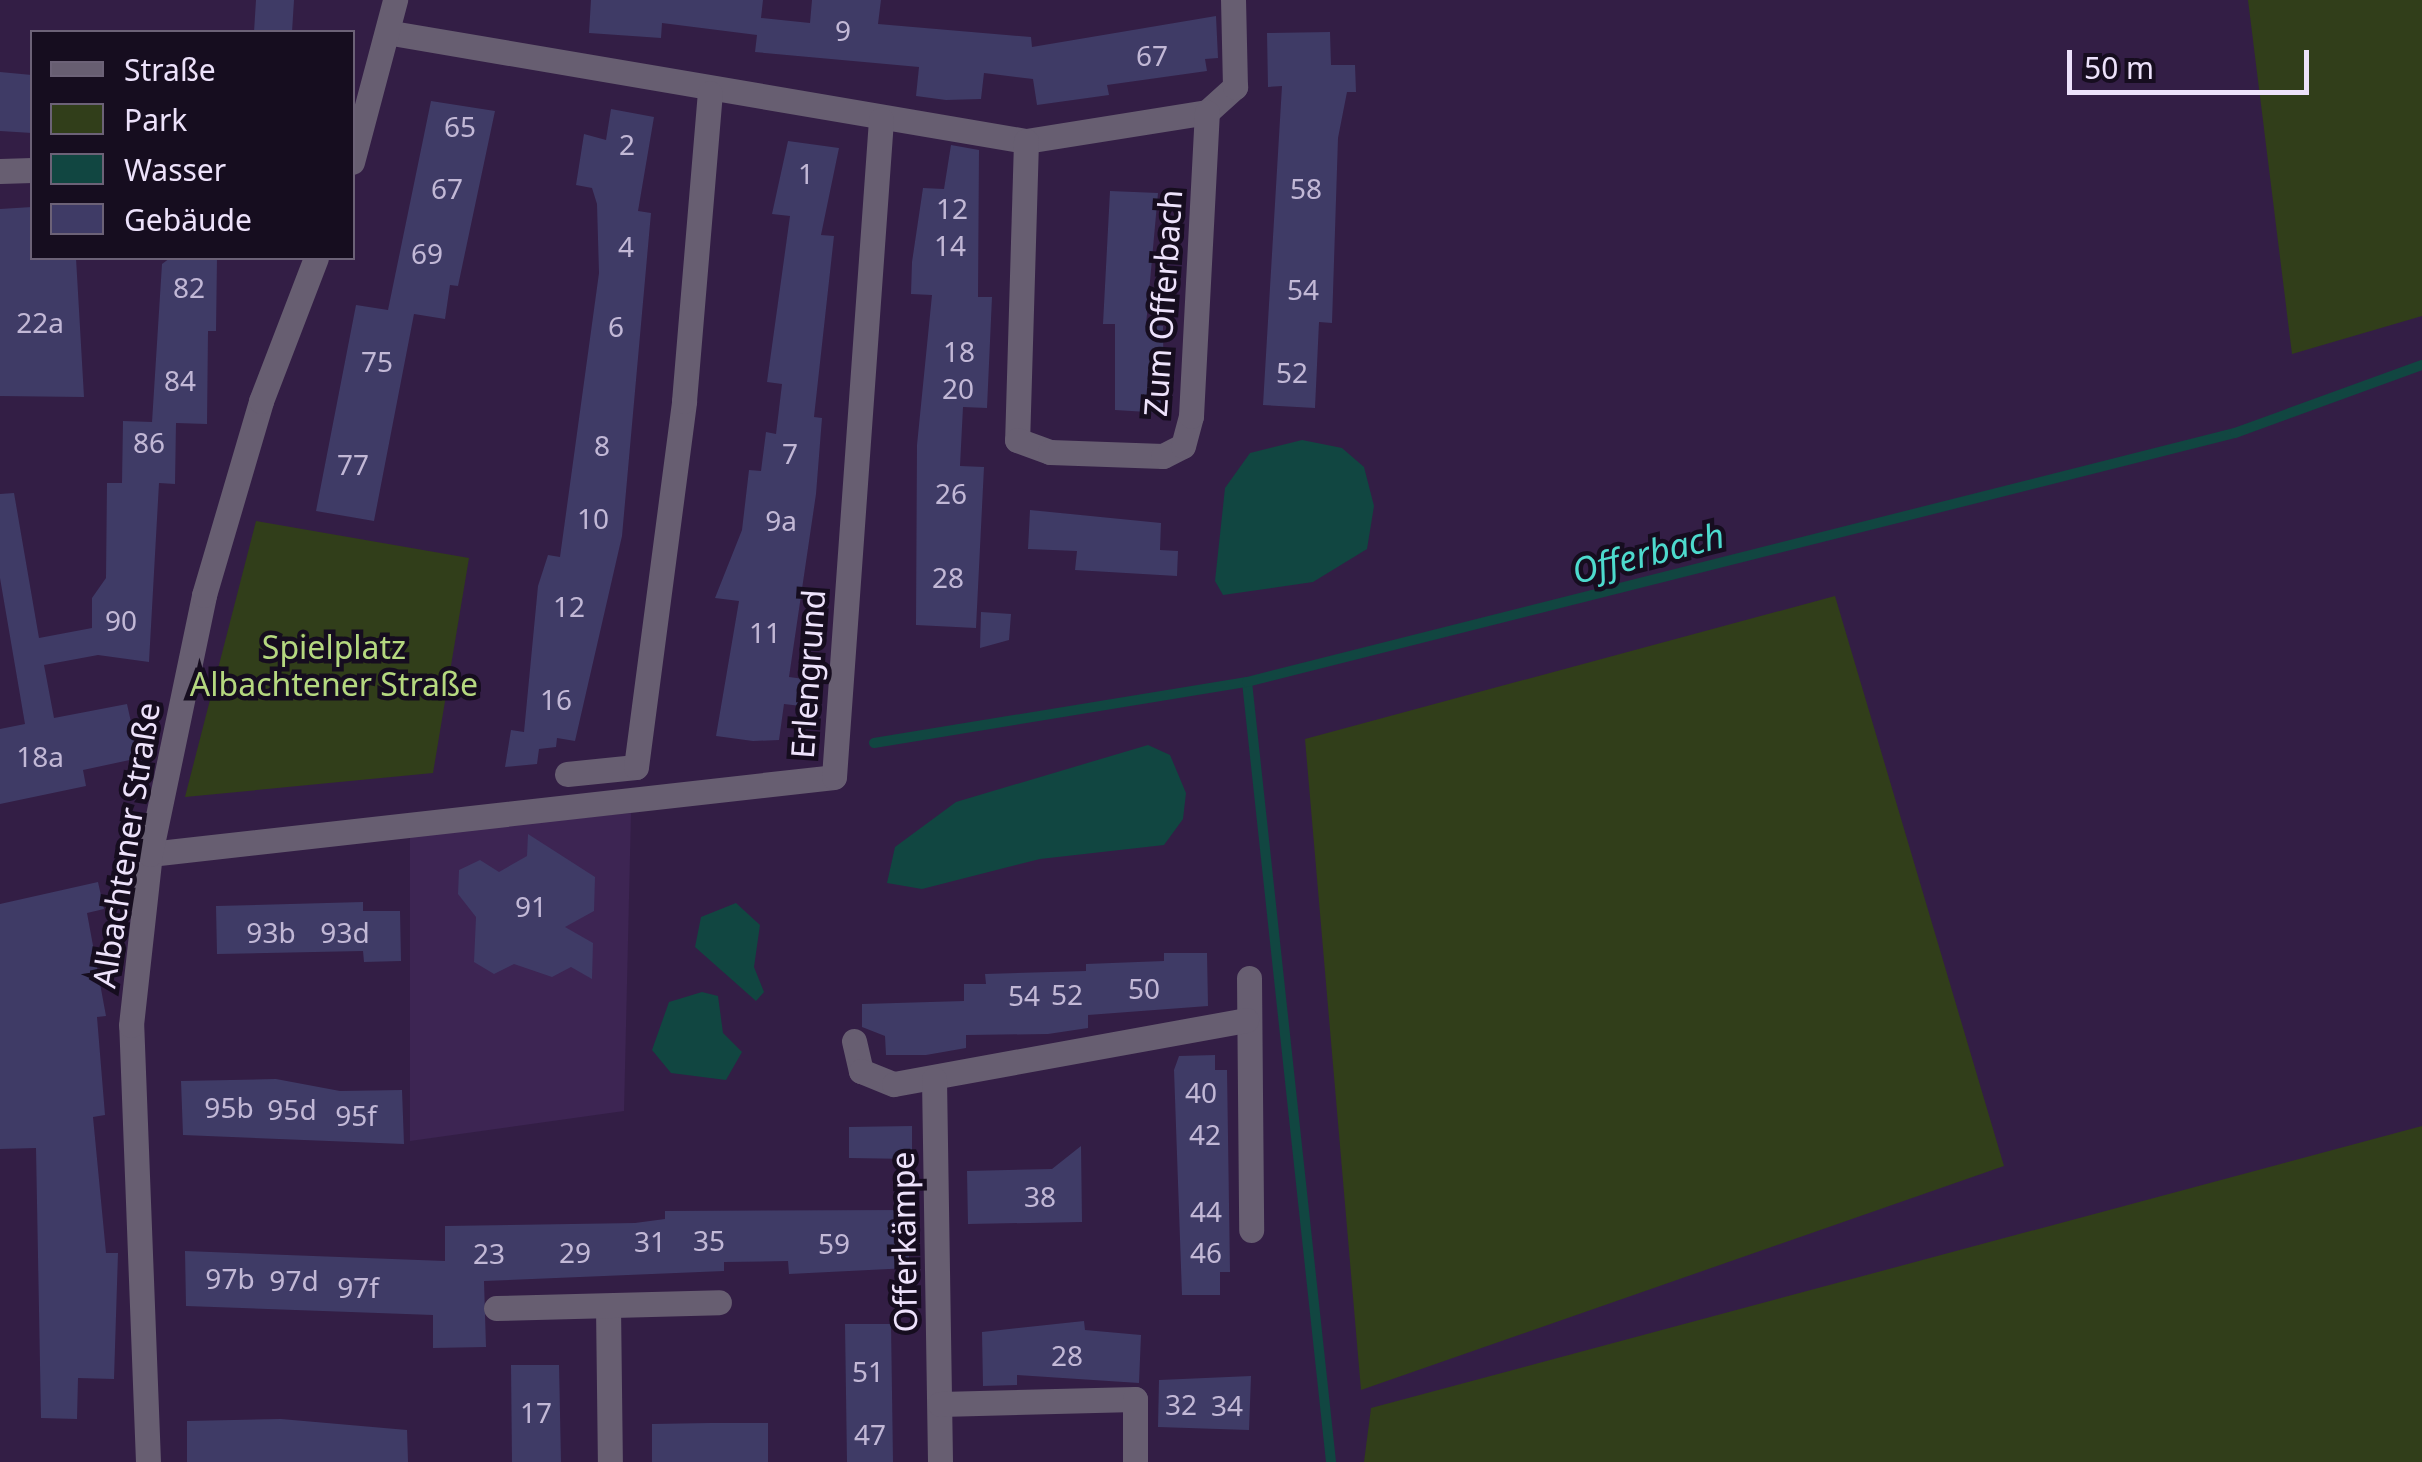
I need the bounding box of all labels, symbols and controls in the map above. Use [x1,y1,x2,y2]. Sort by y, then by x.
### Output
house number: 9 [835,13,851,47]
legend [30,30,355,260]
scale bar [2072,30,2314,92]
house number: 67 [1136,38,1168,72]
text: 50 m [2084,47,2154,88]
text: Straße [124,49,216,90]
text: Park [124,99,187,140]
house number: 65 [444,109,476,143]
house number: 2 [619,127,635,161]
text: Wasser [124,149,226,190]
house number: 1 [798,156,814,190]
house number: 67 [431,171,463,205]
house number: 58 [1290,171,1322,205]
street label: Zum Offerbach [1136,188,1190,418]
house number: 12 [936,191,968,225]
text: Gebäude [124,199,252,240]
house number: 14 [934,228,966,262]
house number: 4 [618,229,634,263]
house number: 69 [411,236,443,270]
house number: 82 [173,270,205,304]
house number: 54 [1287,272,1319,306]
house number: 22a [16,305,64,339]
house number: 6 [608,309,624,343]
house number: 18 [943,334,975,368]
house number: 75 [361,344,393,378]
house number: 52 [1276,355,1308,389]
house number: 84 [164,363,196,397]
house number: 20 [942,371,974,405]
house number: 86 [133,425,165,459]
house number: 8 [594,428,610,462]
house number: 7 [782,436,798,470]
house number: 77 [337,447,369,481]
house number: 26 [935,476,967,510]
house number: 10 [577,501,609,535]
house number: 9a [765,503,797,537]
water label: Offerbach [1568,514,1728,592]
house number: 28 [932,560,964,594]
street label: Erlengrund [783,588,833,760]
house number: 12 [553,589,585,623]
house number: 90 [105,603,137,637]
house number: 11 [749,615,781,649]
park label: Spielplatz Albachtener Straße [190,629,478,704]
house number: 16 [540,682,572,716]
street label: Albachtener Straße [84,700,168,990]
house number: 18a [16,739,64,773]
house number: 91 [515,889,547,923]
house number: 93b [246,915,296,949]
house number: 93d [320,915,370,949]
house number: 50 [1128,971,1160,1005]
house number: 52 [1051,977,1083,1011]
house number: 54 [1008,978,1040,1012]
house number: 40 [1185,1075,1217,1109]
house number: 95b [204,1090,254,1124]
house number: 95d [267,1092,317,1126]
house number: 95f [335,1098,377,1132]
house number: 42 [1189,1117,1221,1151]
street label: Offerkämpe [883,1151,925,1333]
house number: 38 [1024,1179,1056,1213]
house number: 44 [1190,1194,1222,1228]
house number: 35 [693,1223,725,1257]
house number: 31 [634,1224,666,1258]
house number: 59 [818,1226,850,1260]
house number: 29 [559,1235,591,1269]
house number: 46 [1190,1235,1222,1269]
house number: 23 [473,1236,505,1270]
house number: 97b [205,1261,255,1295]
house number: 97d [269,1263,319,1297]
house number: 97f [337,1270,379,1304]
house number: 28 [1051,1338,1083,1372]
house number: 51 [852,1354,884,1388]
house number: 32 [1165,1387,1197,1421]
house number: 34 [1211,1388,1243,1422]
house number: 17 [520,1395,552,1429]
house number: 47 [854,1417,886,1451]

